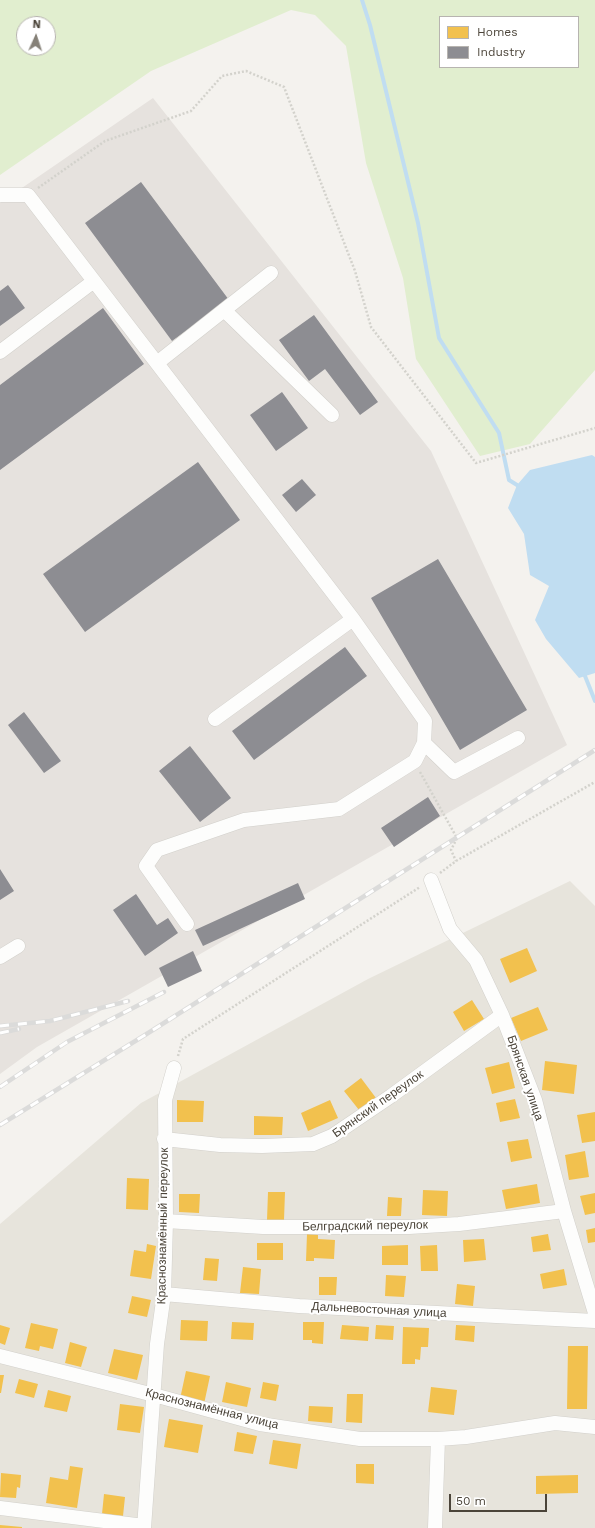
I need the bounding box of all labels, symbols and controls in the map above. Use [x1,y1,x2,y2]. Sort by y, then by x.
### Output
north arrow [16,16,56,56]
legend [439,16,579,68]
text: N [32,18,41,31]
text: Homes [477,25,518,39]
text: Industry [477,45,525,59]
street label: Брянская улица [504,1033,546,1123]
street label: Брянский переулок [330,1067,426,1141]
street label: Краснознамённый переулок [154,1147,172,1305]
street label: Белградский переулок [302,1218,428,1234]
street label: Дальневосточная улица [311,1299,447,1321]
street label: Краснознамённая улица [144,1385,280,1433]
scale bar [451,1486,549,1512]
text: 50 m [456,1494,486,1508]

